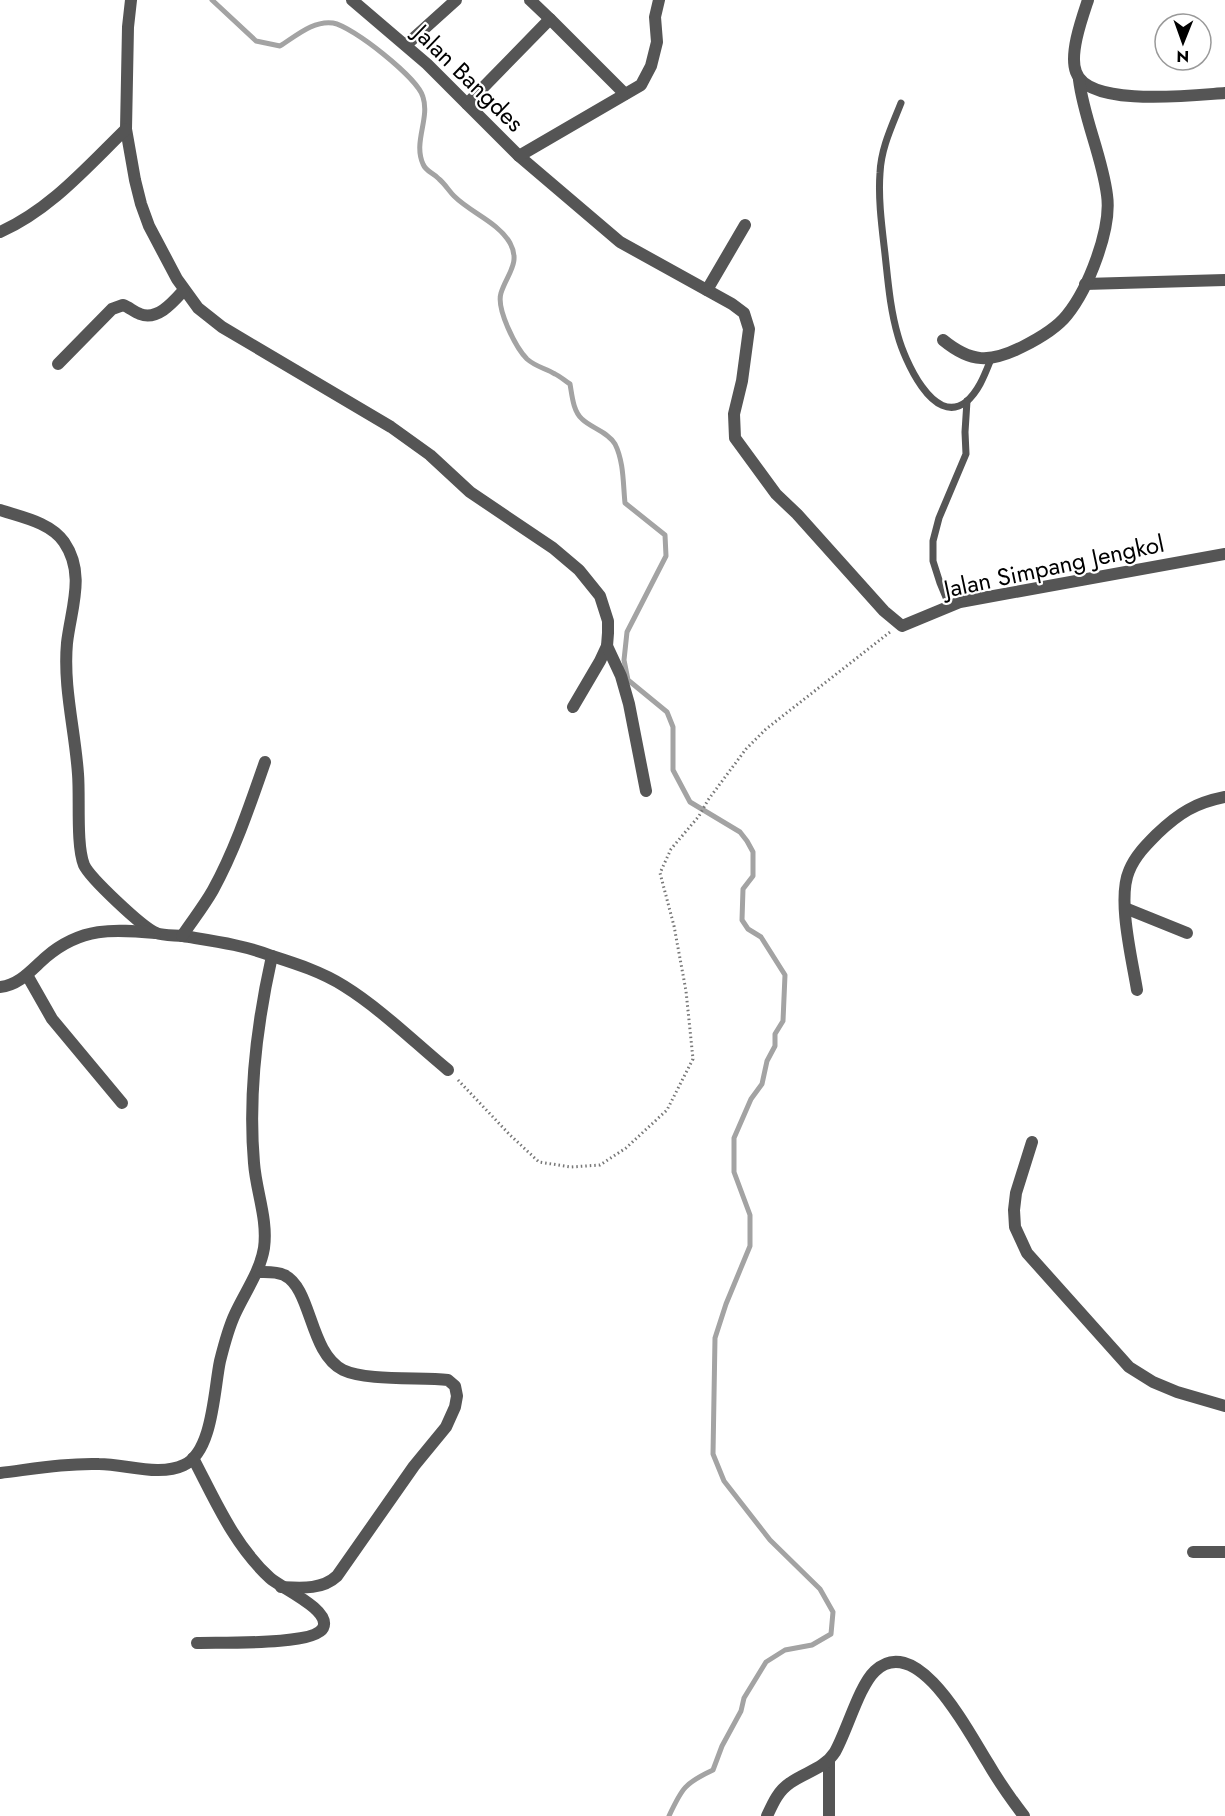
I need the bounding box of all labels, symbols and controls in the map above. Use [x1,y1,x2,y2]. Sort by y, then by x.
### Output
north arrow [1153,12,1213,72]
street label: Jalan Bangdes [404,14,532,140]
text: N [1176,45,1189,68]
street label: Jalan Simpang Jengkol [938,526,1167,607]

